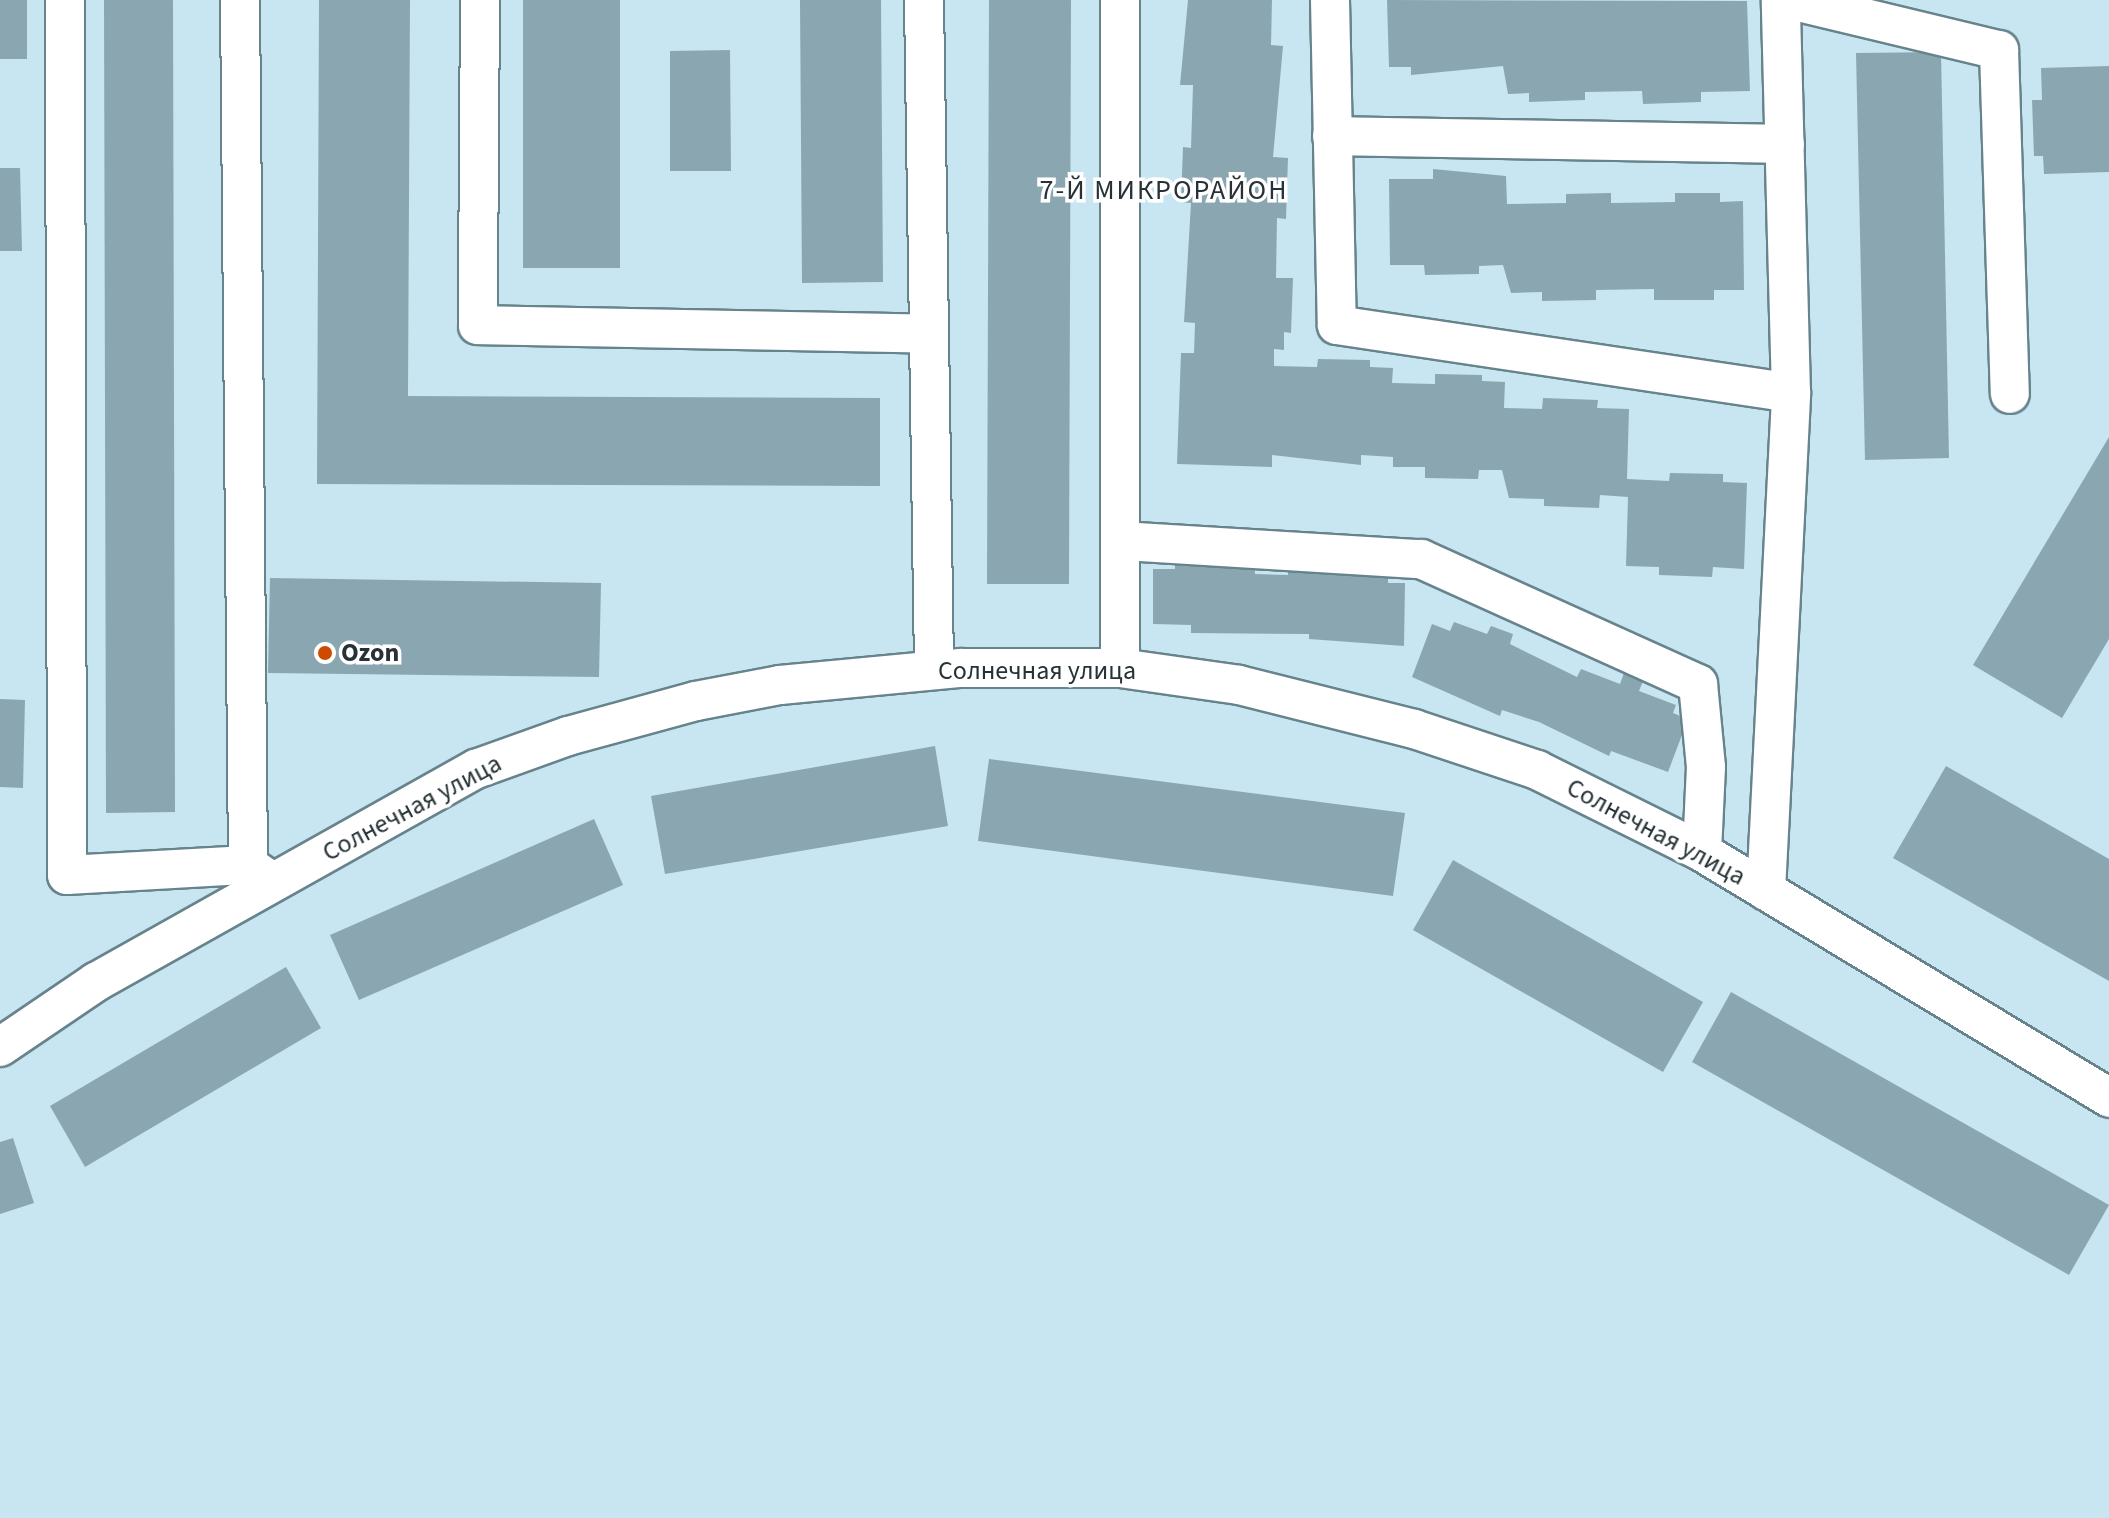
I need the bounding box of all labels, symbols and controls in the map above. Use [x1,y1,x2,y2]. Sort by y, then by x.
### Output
district label: 7-Й МИКРОРАЙОН [1040,173,1288,207]
place label: Ozon [341,637,399,669]
marker: Ozon [316,644,334,662]
street label: Солнечная улица [938,655,1136,687]
street label: Солнечная улица [317,748,507,868]
street label: Солнечная улица [1561,772,1751,892]

